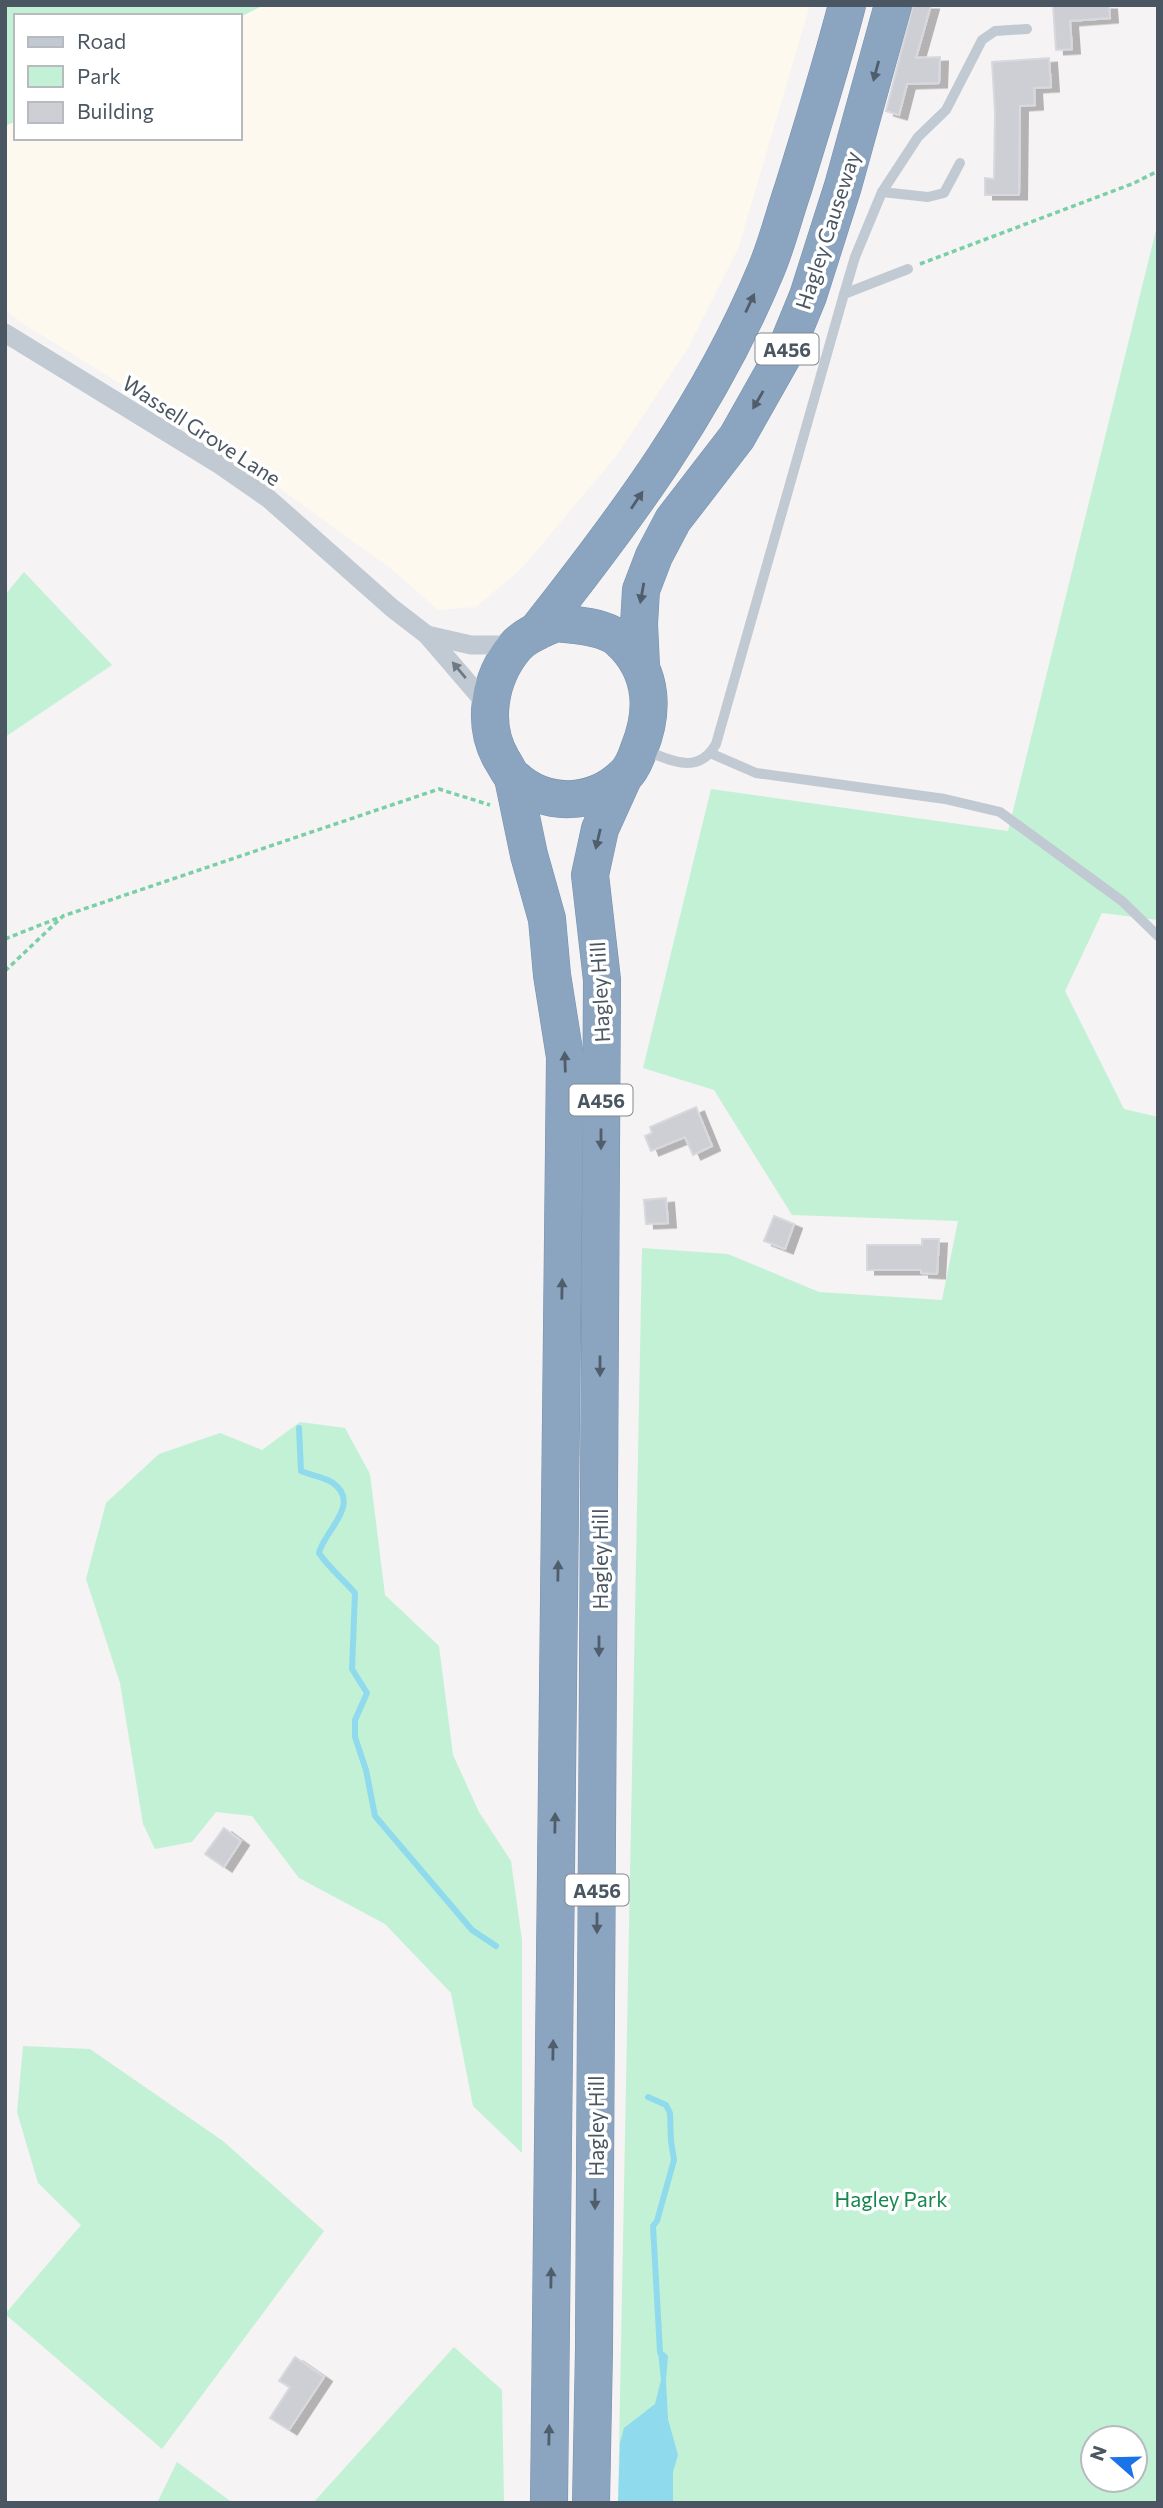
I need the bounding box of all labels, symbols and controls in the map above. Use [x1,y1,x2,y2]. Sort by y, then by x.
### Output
legend [14,14,242,140]
text: Road [77,28,126,53]
one-way arrow [870,60,881,82]
text: Park [77,63,121,88]
text: Building [77,98,154,123]
street label: Hagley Causeway [790,148,864,312]
one-way arrow [745,293,756,313]
road number: A456 [756,334,818,364]
street label: Wassell Grove Lane [118,370,286,490]
one-way arrow [752,390,764,409]
one-way arrow [630,491,644,509]
one-way arrow [636,582,647,604]
one-way arrow [451,661,467,679]
one-way arrow [592,828,603,850]
street label: Hagley Hill [584,941,614,1043]
one-way arrow [559,1050,570,1072]
road number: A456 [570,1084,632,1116]
one-way arrow [595,1128,607,1150]
one-way arrow [556,1278,567,1300]
one-way arrow [594,1355,606,1377]
street label: Hagley Hill [587,1509,612,1609]
one-way arrow [552,1559,564,1581]
one-way arrow [593,1636,605,1658]
one-way arrow [550,1811,561,1833]
road number: A456 [566,1874,628,1906]
one-way arrow [591,1912,603,1934]
one-way arrow [547,2039,559,2061]
street label: Hagley Hill [583,2076,608,2176]
park label: Hagley Park [834,2186,948,2211]
one-way arrow [589,2189,601,2211]
one-way arrow [545,2266,557,2288]
one-way arrow [543,2423,555,2445]
north arrow [1079,2424,1149,2494]
text: N [1084,2442,1111,2464]

